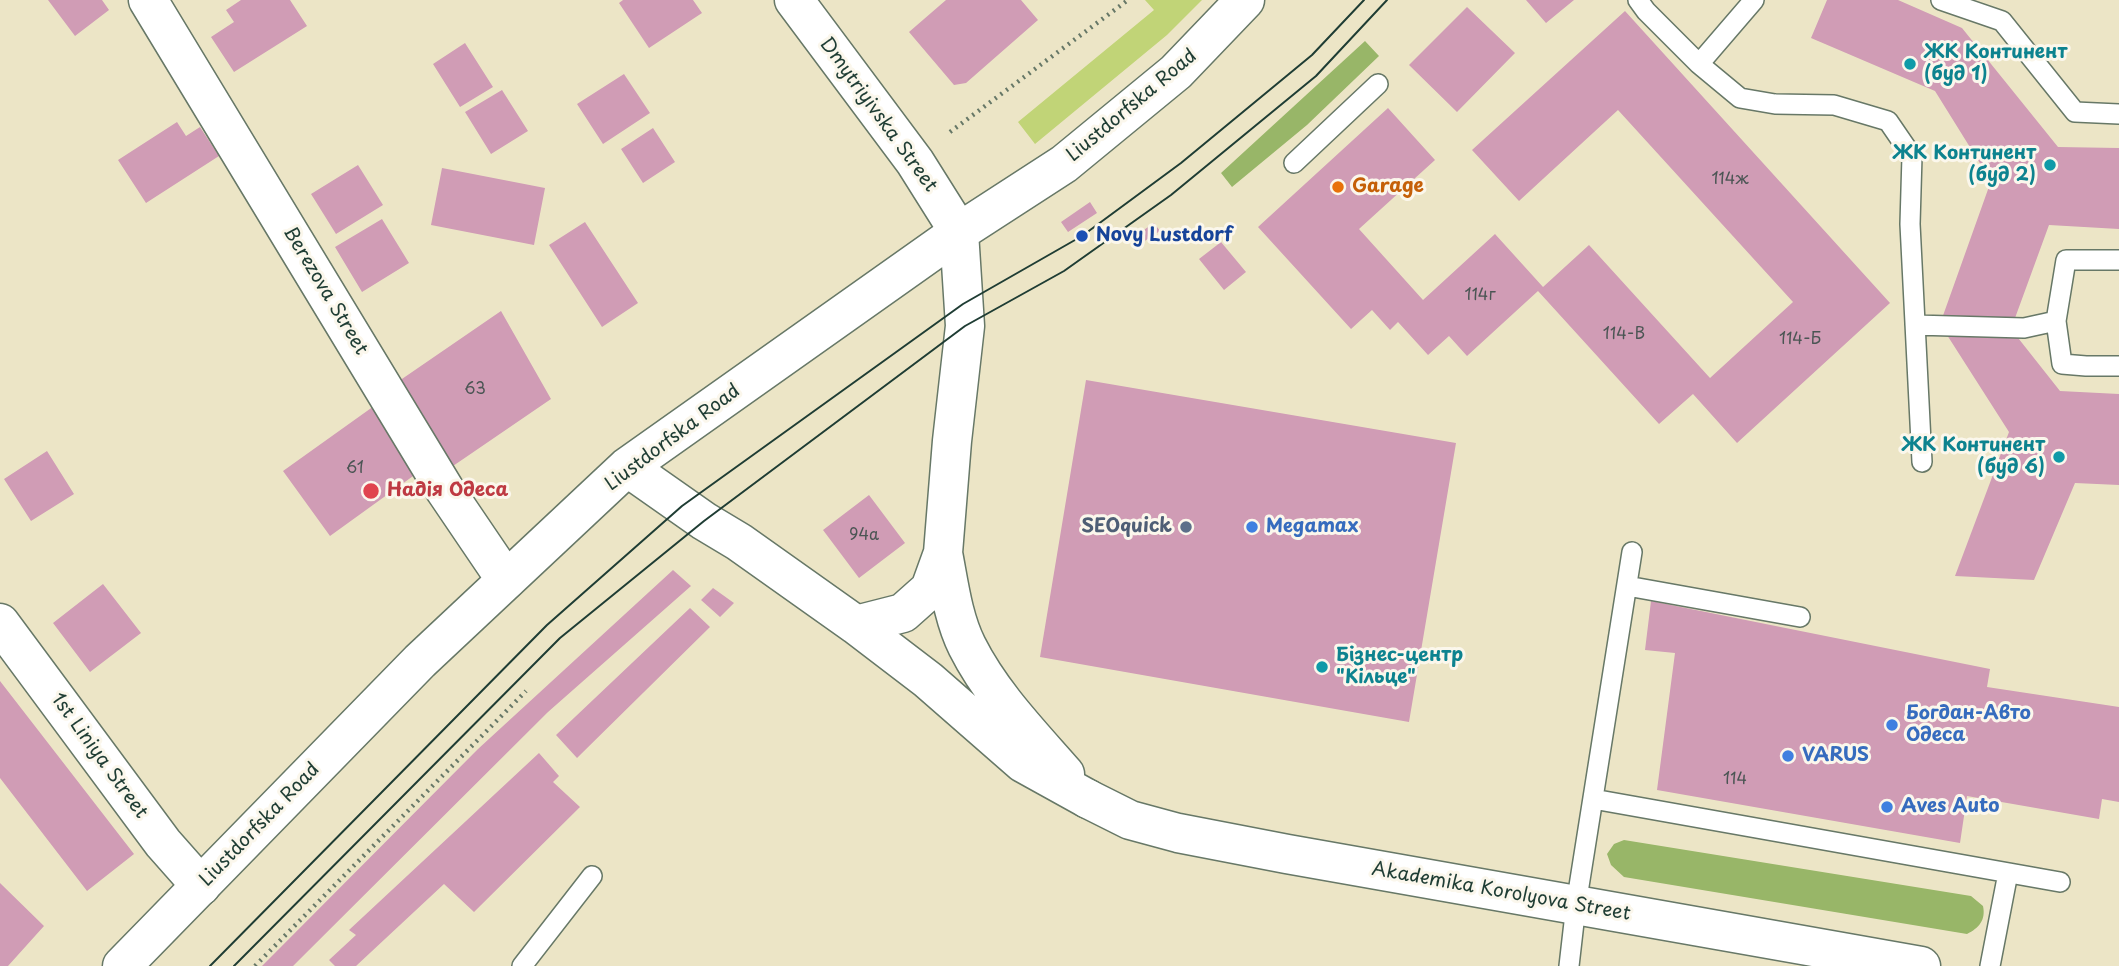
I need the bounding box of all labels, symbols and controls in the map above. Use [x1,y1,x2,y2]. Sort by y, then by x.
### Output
street label: Dmytriyivska Street [814,33,942,197]
place label: ЖК Континент (буд 1) [1924,42,2067,86]
street label: Liustdorfska Road [1062,45,1202,167]
marker: ЖК Континент (буд 1) [1902,56,1918,72]
place label: ЖК Континент (буд 2) [1893,143,2036,187]
marker: ЖК Континент (буд 2) [2042,157,2058,173]
house number: 114ж [1711,170,1749,190]
place label: Garage [1352,176,1424,198]
marker: Garage [1330,179,1346,195]
street label: Berezova Street [278,223,372,359]
place label: Novy Lustdorf [1096,225,1233,247]
marker: Novy Lustdorf [1074,228,1090,244]
house number: 114г [1464,286,1496,306]
house number: 114-В [1603,325,1645,345]
house number: 114-Б [1779,330,1821,350]
house number: 63 [464,380,486,400]
street label: Liustdorfska Road [601,380,745,496]
place label: ЖК Континент (буд 6) [1902,435,2045,479]
marker: ЖК Континент (буд 6) [2051,449,2067,465]
house number: 61 [346,459,364,479]
place label: Надія Одеса [387,480,508,502]
marker: Надія Одеса [361,481,381,501]
place label: SEOquick [1081,516,1172,538]
place label: Megamax [1266,516,1358,538]
marker: SEOquick [1178,519,1194,535]
marker: Megamax [1244,519,1260,535]
house number: 94а [849,526,879,546]
place label: Бізнес-центр "Кільце" [1336,645,1463,689]
marker: Бізнес-центр "Кільце" [1314,659,1330,675]
street label: 1st Liniya Street [46,689,152,823]
place label: Богдан-Авто Одеса [1906,703,2031,747]
marker: Богдан-Авто Одеса [1884,717,1900,733]
place label: VARUS [1802,745,1869,767]
marker: VARUS [1780,748,1796,764]
street label: Liustdorfska Road [195,759,325,891]
house number: 114 [1723,770,1747,790]
place label: Aves Auto [1901,796,1999,818]
marker: Aves Auto [1879,799,1895,815]
street label: Akademika Korolyova Street [1370,858,1632,926]

